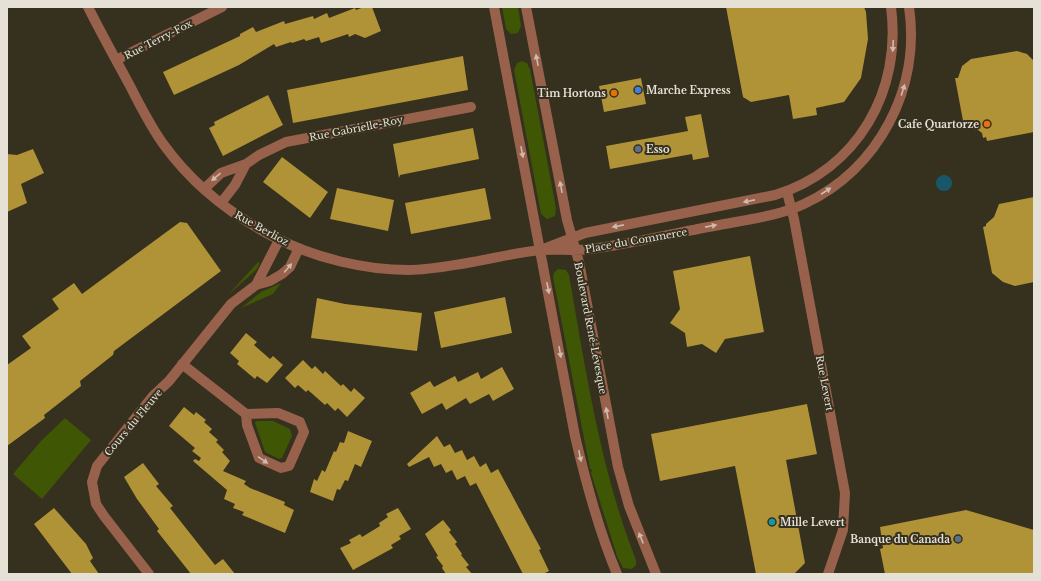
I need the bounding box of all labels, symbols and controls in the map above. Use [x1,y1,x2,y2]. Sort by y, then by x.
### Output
street label: Rue Terry-Fox [122,17,194,62]
one-way arrow [890,40,896,53]
one-way arrow [533,54,539,66]
place label: Marche Express [646,84,731,97]
one-way arrow [900,84,906,96]
marker: Marche Express [633,85,643,95]
place label: Tim Hortons [537,87,606,100]
marker: Tim Hortons [609,88,619,98]
street label: Rue Gabrielle-Roy [308,113,405,144]
place label: Cafe Quartorze [898,118,979,131]
marker: Cafe Quartorze [982,119,992,129]
place label: Esso [646,143,670,156]
marker: Esso [633,144,643,154]
one-way arrow [519,146,525,158]
one-way arrow [211,173,222,182]
one-way arrow [557,181,563,194]
one-way arrow [821,187,831,195]
one-way arrow [743,198,755,204]
street label: Rue Berlioz [232,208,292,249]
one-way arrow [612,223,624,229]
one-way arrow [705,223,717,229]
street label: Place du Commerce [584,225,688,256]
street label: Boulevard René-Lévesque [571,261,610,395]
one-way arrow [283,263,292,273]
one-way arrow [545,282,551,294]
one-way arrow [557,346,563,358]
street label: Rue Levert [813,354,836,412]
street label: Cours du Fleuve [101,386,165,459]
one-way arrow [604,407,610,419]
one-way arrow [577,450,583,462]
one-way arrow [258,456,268,464]
place label: Mille Levert [780,516,845,529]
marker: Mille Levert [767,517,777,527]
one-way arrow [638,533,644,544]
place label: Banque du Canada [850,533,950,546]
marker: Banque du Canada [953,534,963,544]

